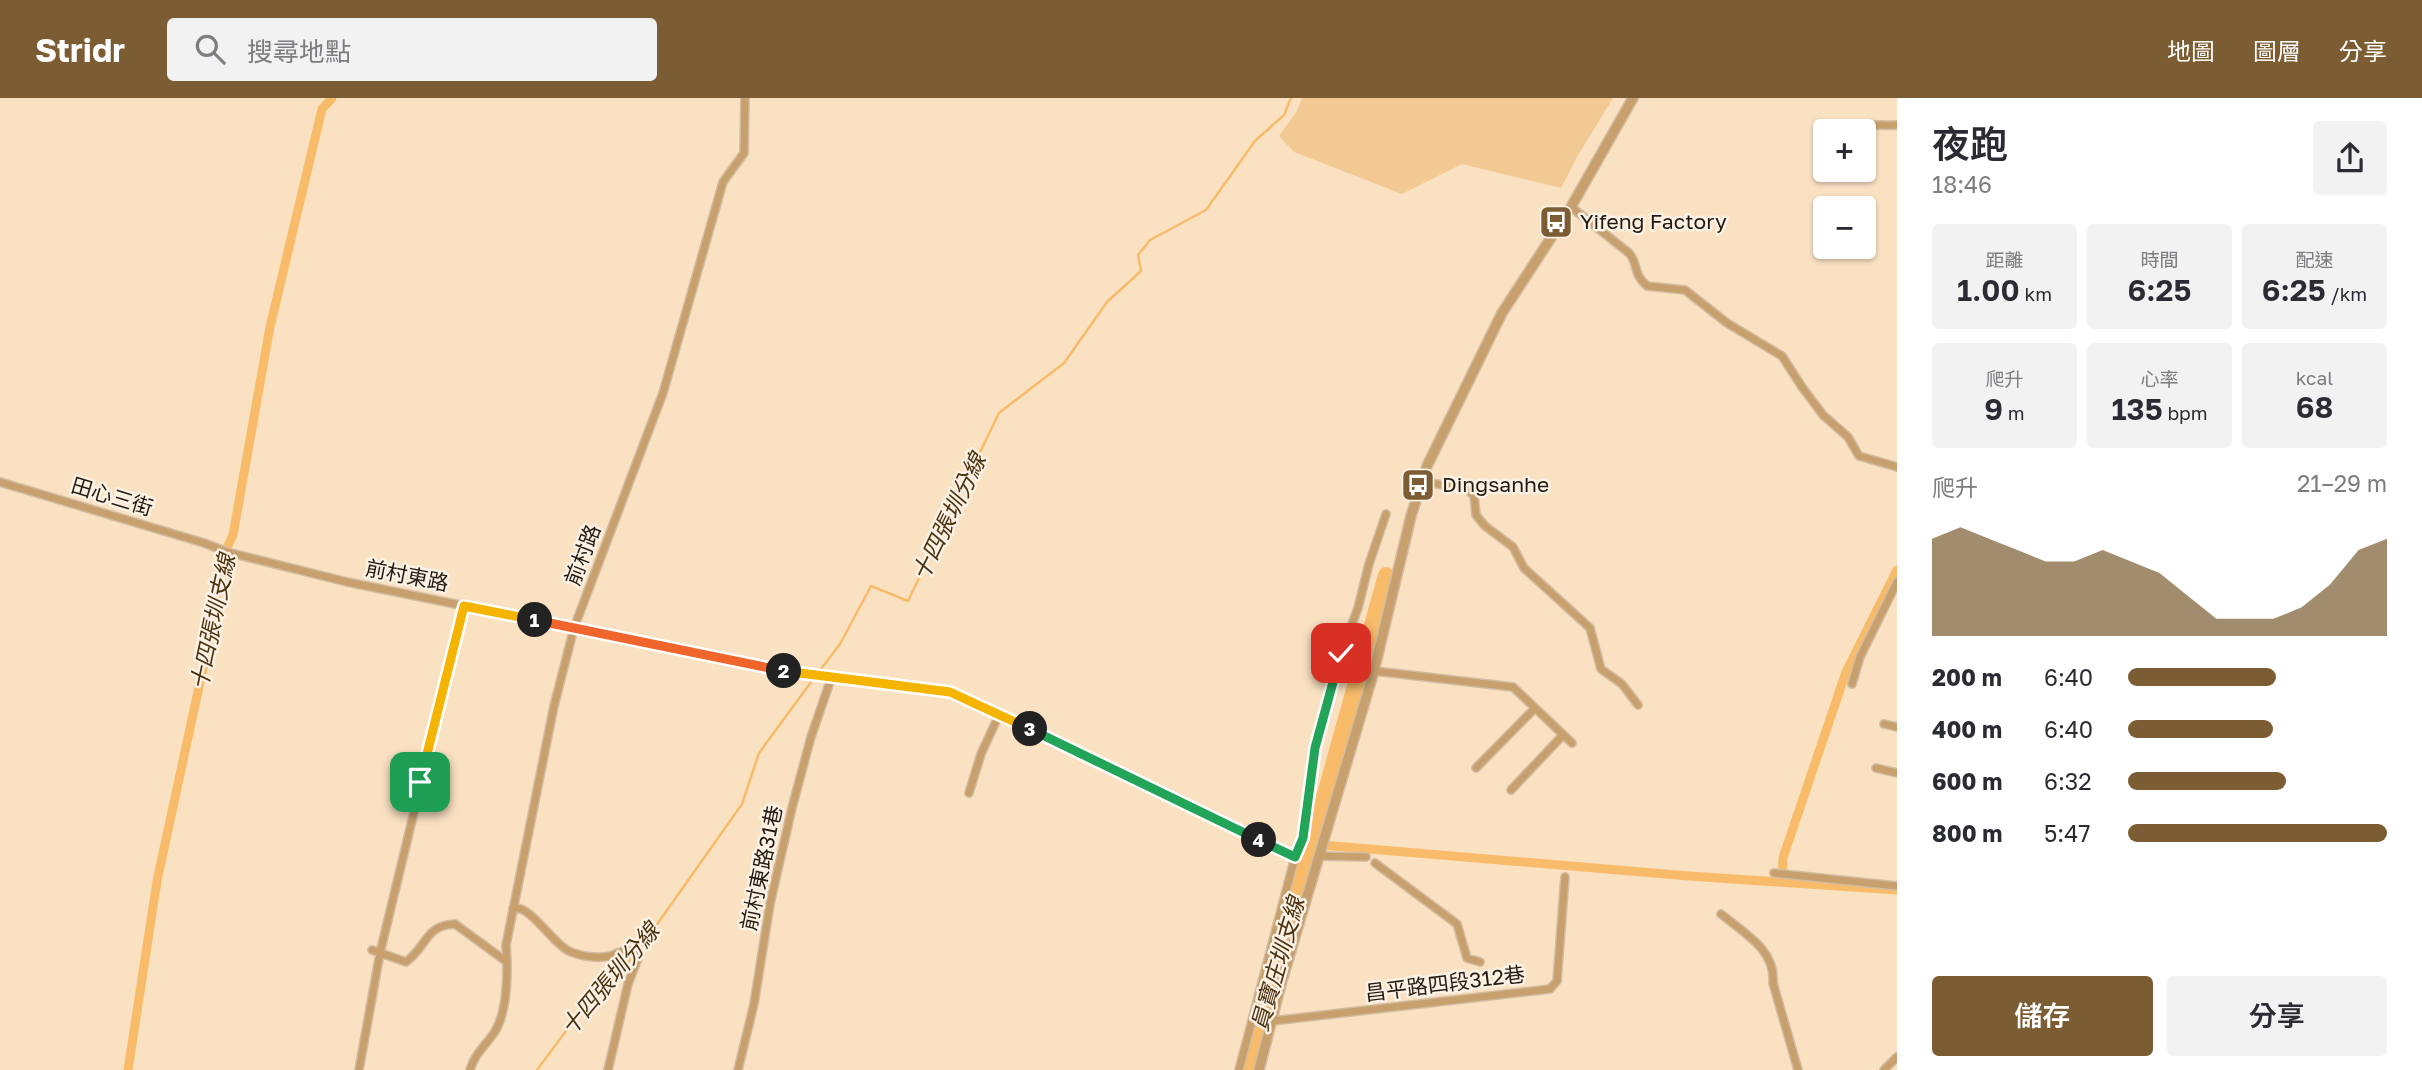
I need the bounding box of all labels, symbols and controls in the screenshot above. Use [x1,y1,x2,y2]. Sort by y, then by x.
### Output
search box [167,18,657,81]
text: Stridr [35,30,125,69]
icon: search [191,30,229,68]
text: 搜尋地點 [247,36,351,67]
text: 地圖 [2167,36,2215,65]
text: 圖層 [2253,36,2301,65]
text: 分享 [2339,36,2387,65]
map controls [1813,119,1876,259]
button: + [1813,119,1876,182]
text: 夜跑 [1932,121,2008,166]
button: share [2313,121,2387,195]
text: 18:46 [1932,170,1992,198]
button: − [1813,196,1876,259]
bus stop icon: Yifeng Factory [1537,203,1575,241]
place label: Yifeng Factory [1580,208,1727,234]
text: 距離 [1985,248,2024,271]
text: 時間 [2140,248,2179,271]
text: 配速 [2295,248,2334,271]
text: 1.00 [1957,272,2020,308]
text: 6:25 [2128,272,2191,308]
text: 6:25 [2262,272,2326,308]
text: km [2020,282,2052,305]
text: /km [2326,282,2367,305]
text: kcal [2296,366,2333,389]
text: 爬升 [1985,367,2024,390]
text: 心率 [2140,367,2179,390]
text: 68 [2296,389,2333,425]
text: 9 [1984,391,2003,427]
text: 135 [2111,391,2163,427]
text: m [2003,401,2025,424]
text: bpm [2163,401,2208,424]
water label: 十四張圳分線 [905,446,992,585]
bus stop icon: Dingsanhe [1399,466,1437,504]
text: 21–29 m [2297,469,2387,497]
street label: 田心三街 [68,471,156,521]
place label: Dingsanhe [1442,471,1549,497]
text: 爬升 [1932,473,1978,501]
street label: 前村路 [559,521,605,589]
water label: 十四張圳支線 [184,548,241,692]
street label: 前村東路 [363,554,451,596]
pin: 1 [518,602,552,638]
text: 1 [530,608,539,631]
pin [1311,623,1371,683]
icon: check [1322,634,1360,672]
pin: 2 [766,654,802,688]
text: 2 [778,659,789,682]
text: 200 m [1932,663,2002,691]
text: 6:40 [2044,663,2093,691]
pin: 3 [1012,712,1048,746]
text: 400 m [1932,715,2002,743]
text: 6:40 [2044,715,2093,743]
text: 3 [1024,717,1035,740]
pin [390,752,450,812]
icon: arrive [401,763,439,801]
text: 600 m [1932,767,2002,795]
text: 6:32 [2044,767,2092,795]
street label: 前村東路31巷 [735,803,787,933]
text: 800 m [1932,819,2003,847]
text: 5:47 [2044,819,2090,847]
pin: 4 [1242,822,1276,858]
text: 4 [1253,828,1264,851]
water label: 員寶庄圳支線 [1245,891,1310,1034]
water label: 十四張圳分線 [554,914,666,1040]
street label: 昌平路四段312巷 [1364,960,1526,1006]
button: 儲存 [1932,976,2153,1056]
button: 分享 [2167,976,2387,1056]

